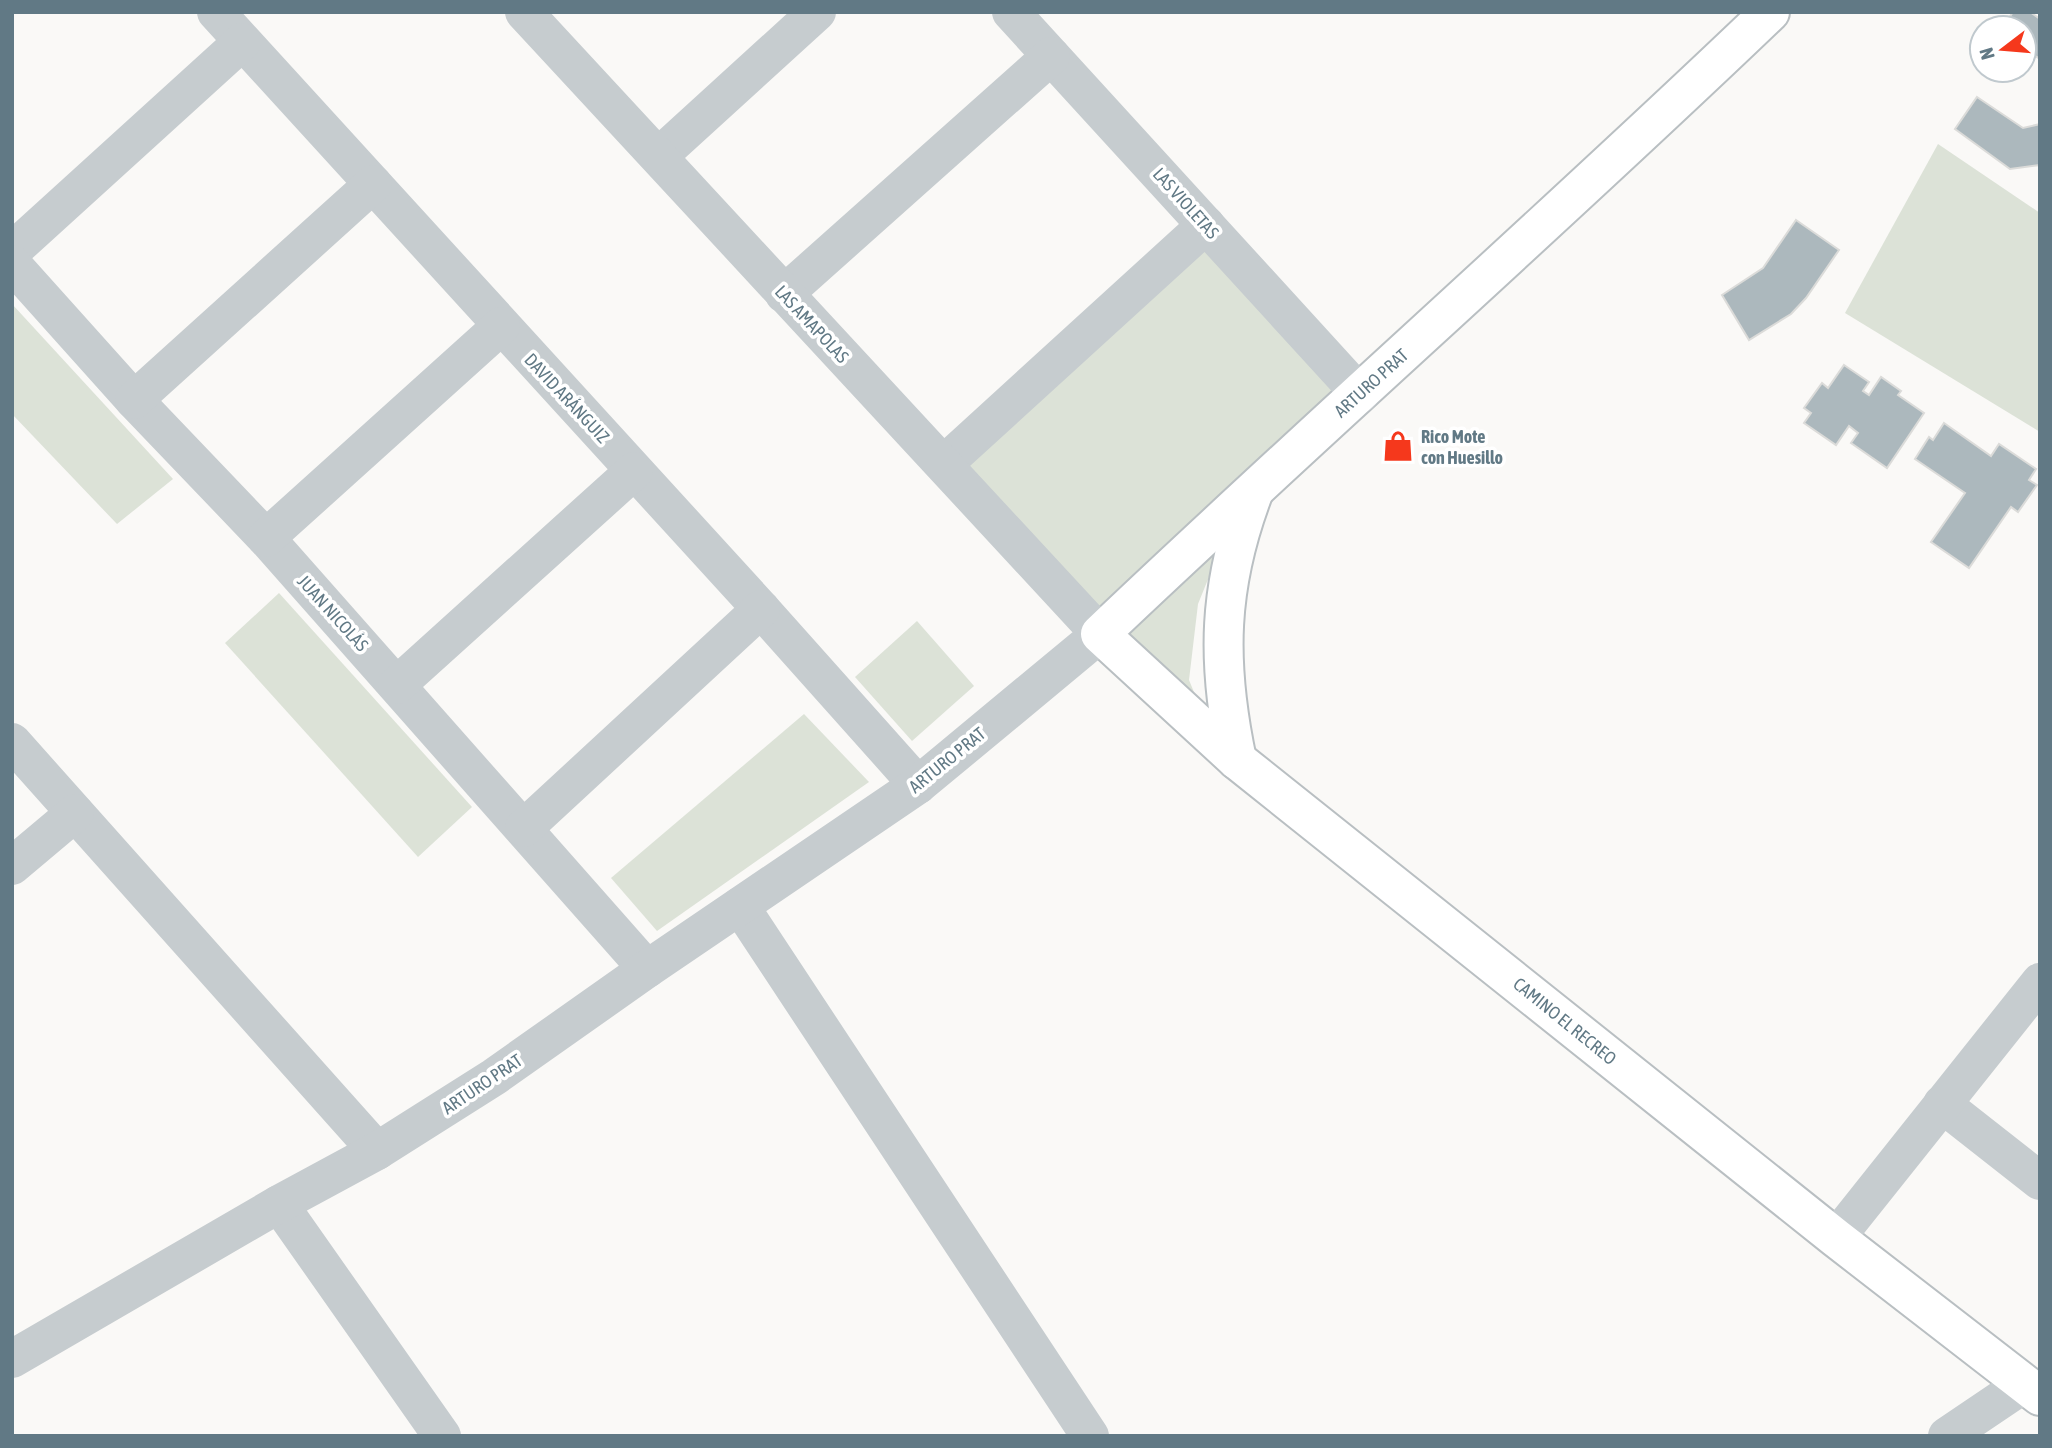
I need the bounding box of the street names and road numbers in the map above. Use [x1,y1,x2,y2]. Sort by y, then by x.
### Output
street label: LAS VIOLETAS [1149,163,1224,243]
street label: LAS AMAPOLAS [771,281,853,367]
street label: ARTURO PRAT [1330,344,1412,422]
street label: DAVID ARÁNGUIZ [520,349,614,447]
street label: JUAN NICOLÁS [293,571,373,656]
street label: ARTURO PRAT [905,723,989,797]
street label: CAMINO EL RECREO [1509,973,1621,1069]
street label: ARTURO PRAT [438,1050,526,1118]

